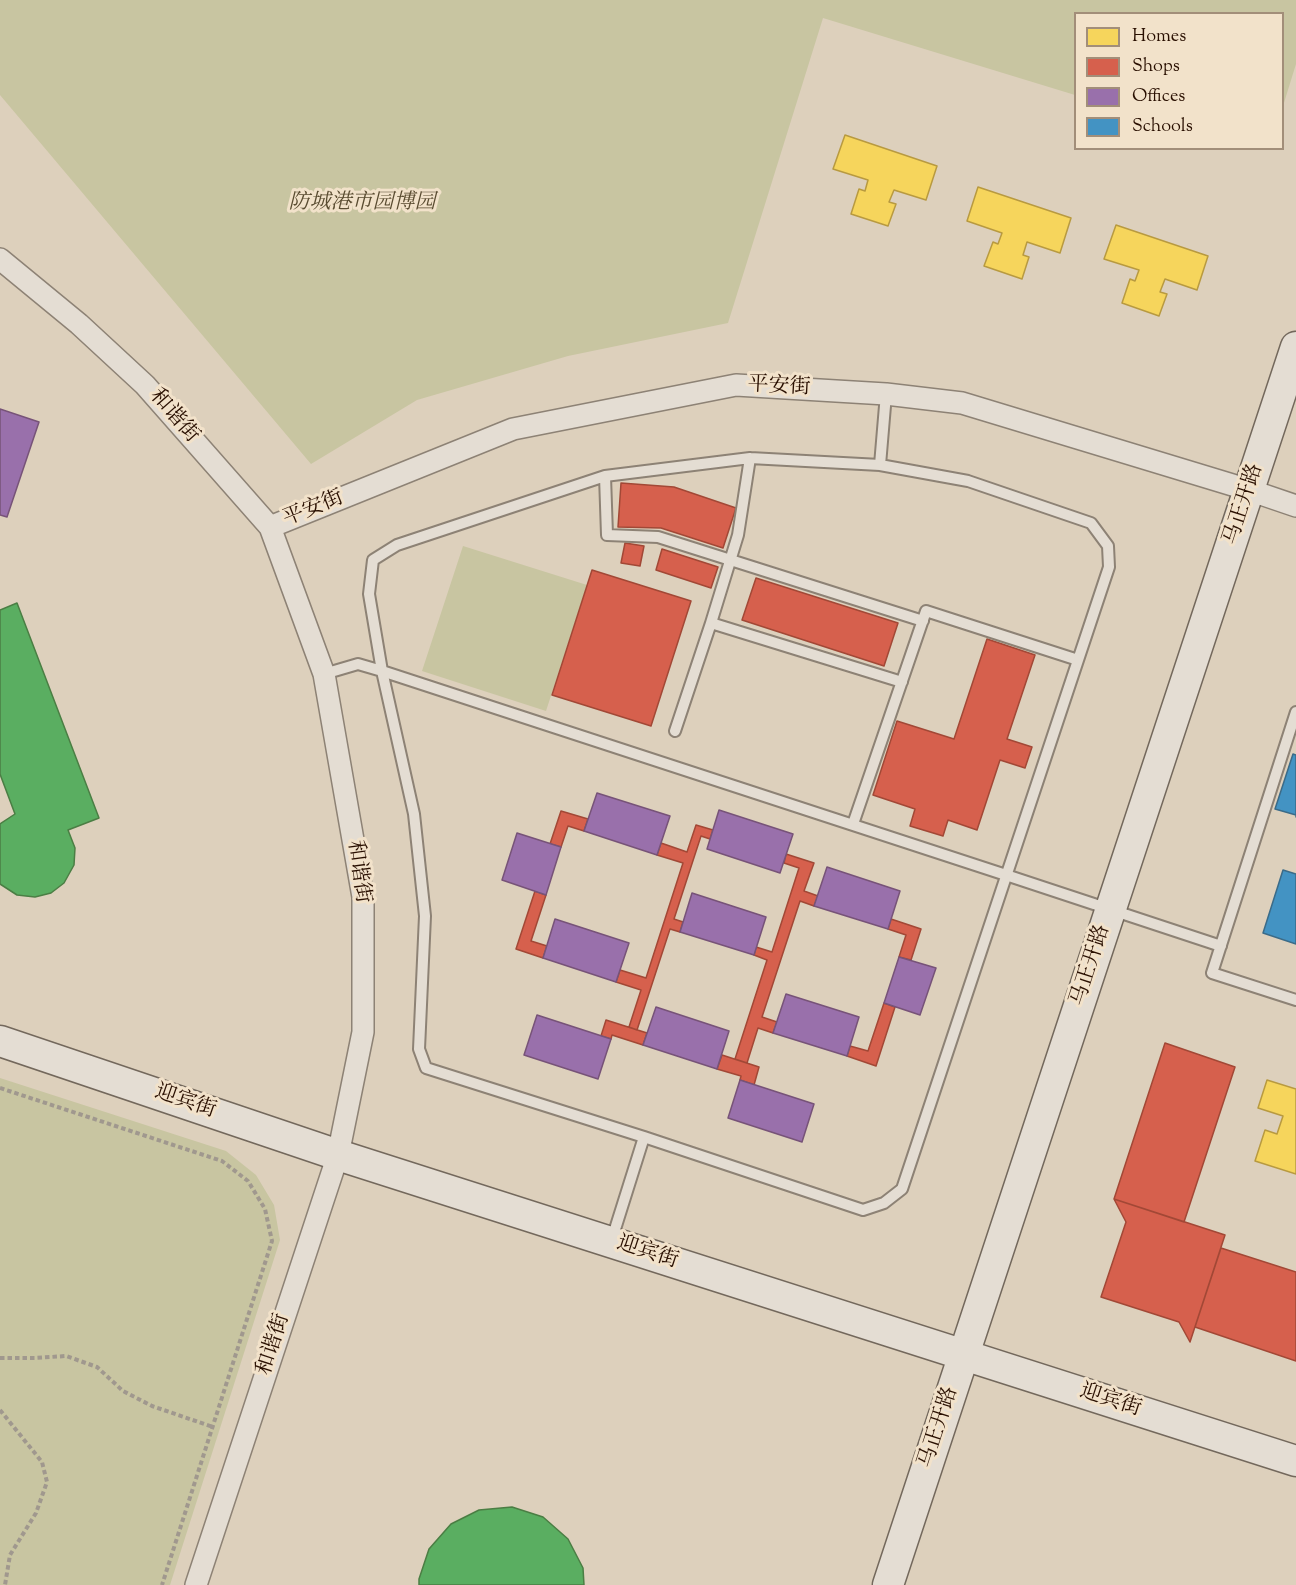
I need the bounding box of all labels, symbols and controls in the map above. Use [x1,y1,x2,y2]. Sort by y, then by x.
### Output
legend [1074,12,1284,150]
text: Homes [1132,24,1186,50]
text: Shops [1132,54,1180,80]
text: Offices [1132,84,1185,110]
text: Schools [1132,114,1193,140]
park label: 防城港市园博园 [289,191,435,217]
street label: 平安街 [747,374,811,402]
street label: 和谐街 [143,385,203,449]
street label: 马正开路 [1220,461,1270,549]
street label: 平安街 [280,487,348,533]
street label: 和谐街 [340,839,374,905]
street label: 马正开路 [1067,922,1117,1010]
street label: 迎宾街 [151,1081,219,1125]
street label: 迎宾街 [613,1232,681,1276]
street label: 和谐街 [253,1311,297,1379]
street label: 迎宾街 [1076,1380,1144,1424]
street label: 马正开路 [915,1384,965,1472]

